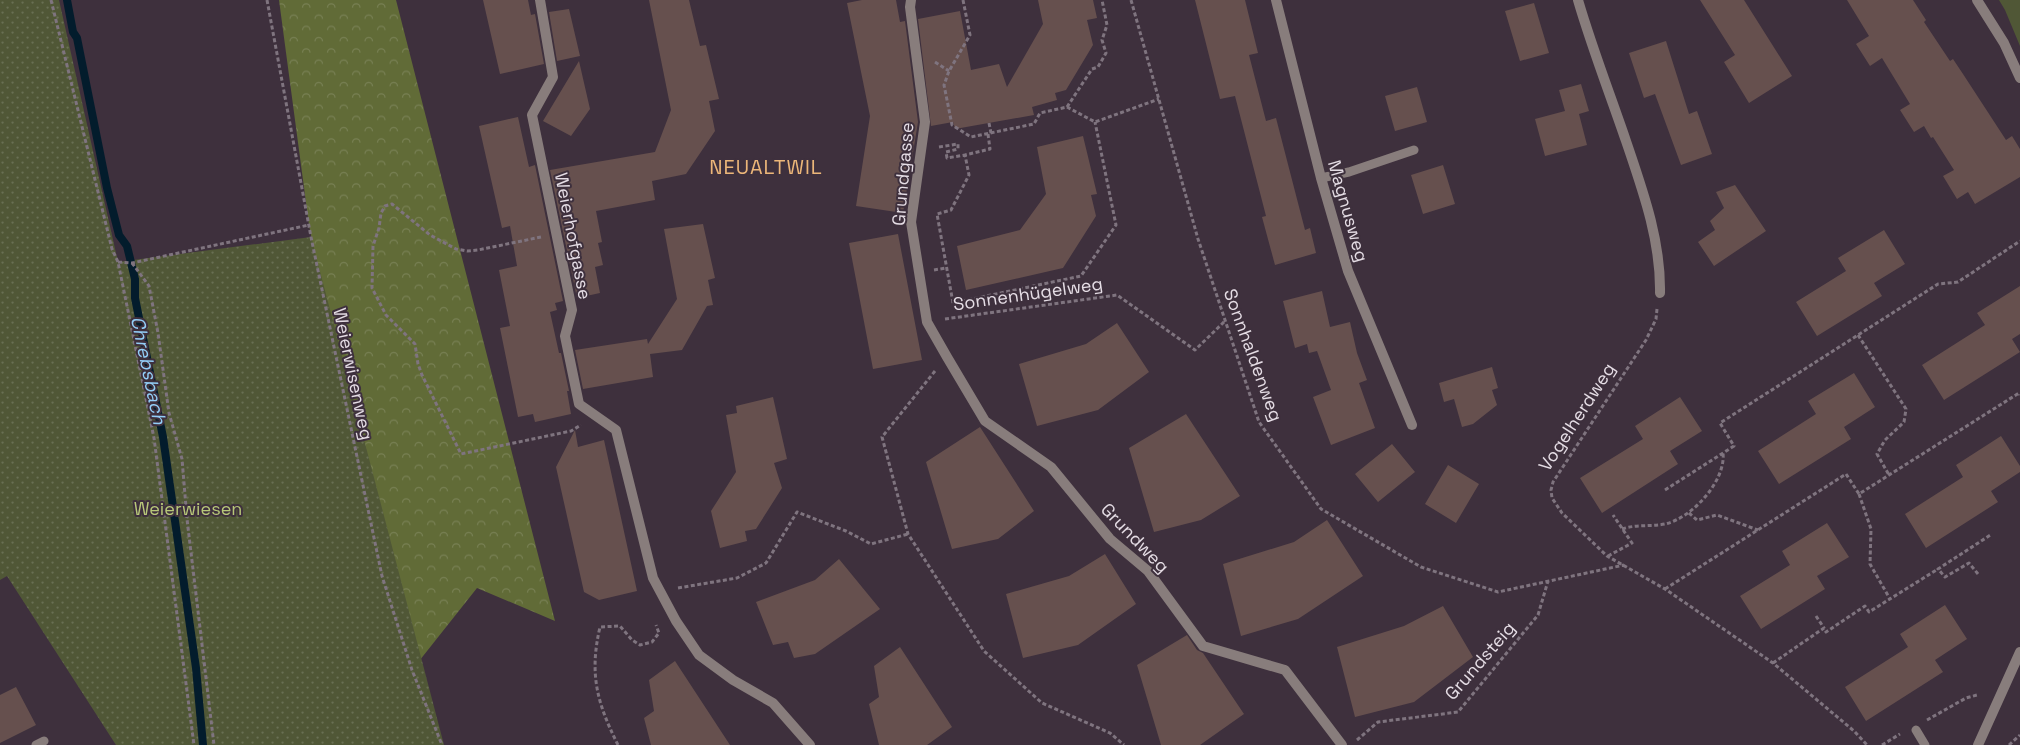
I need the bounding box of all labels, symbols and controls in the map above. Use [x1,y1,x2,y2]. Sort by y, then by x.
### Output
street label: Grundgasse [887,121,918,227]
district label: NEUALTWIL [709,154,823,180]
street label: Magnusweg [1323,157,1374,264]
street label: Weierhofgasse [550,170,597,301]
street label: Sonnenhügelweg [952,272,1104,315]
street label: Sonnhaldenweg [1219,285,1288,424]
street label: Weierwisenweg [328,306,379,442]
water label: Chrebsbach [125,314,172,427]
street label: Vogelherdweg [1533,358,1620,475]
park label: Weierwiesen [134,497,242,520]
street label: Grundweg [1096,498,1174,578]
street label: Grundsteig [1439,617,1520,705]

